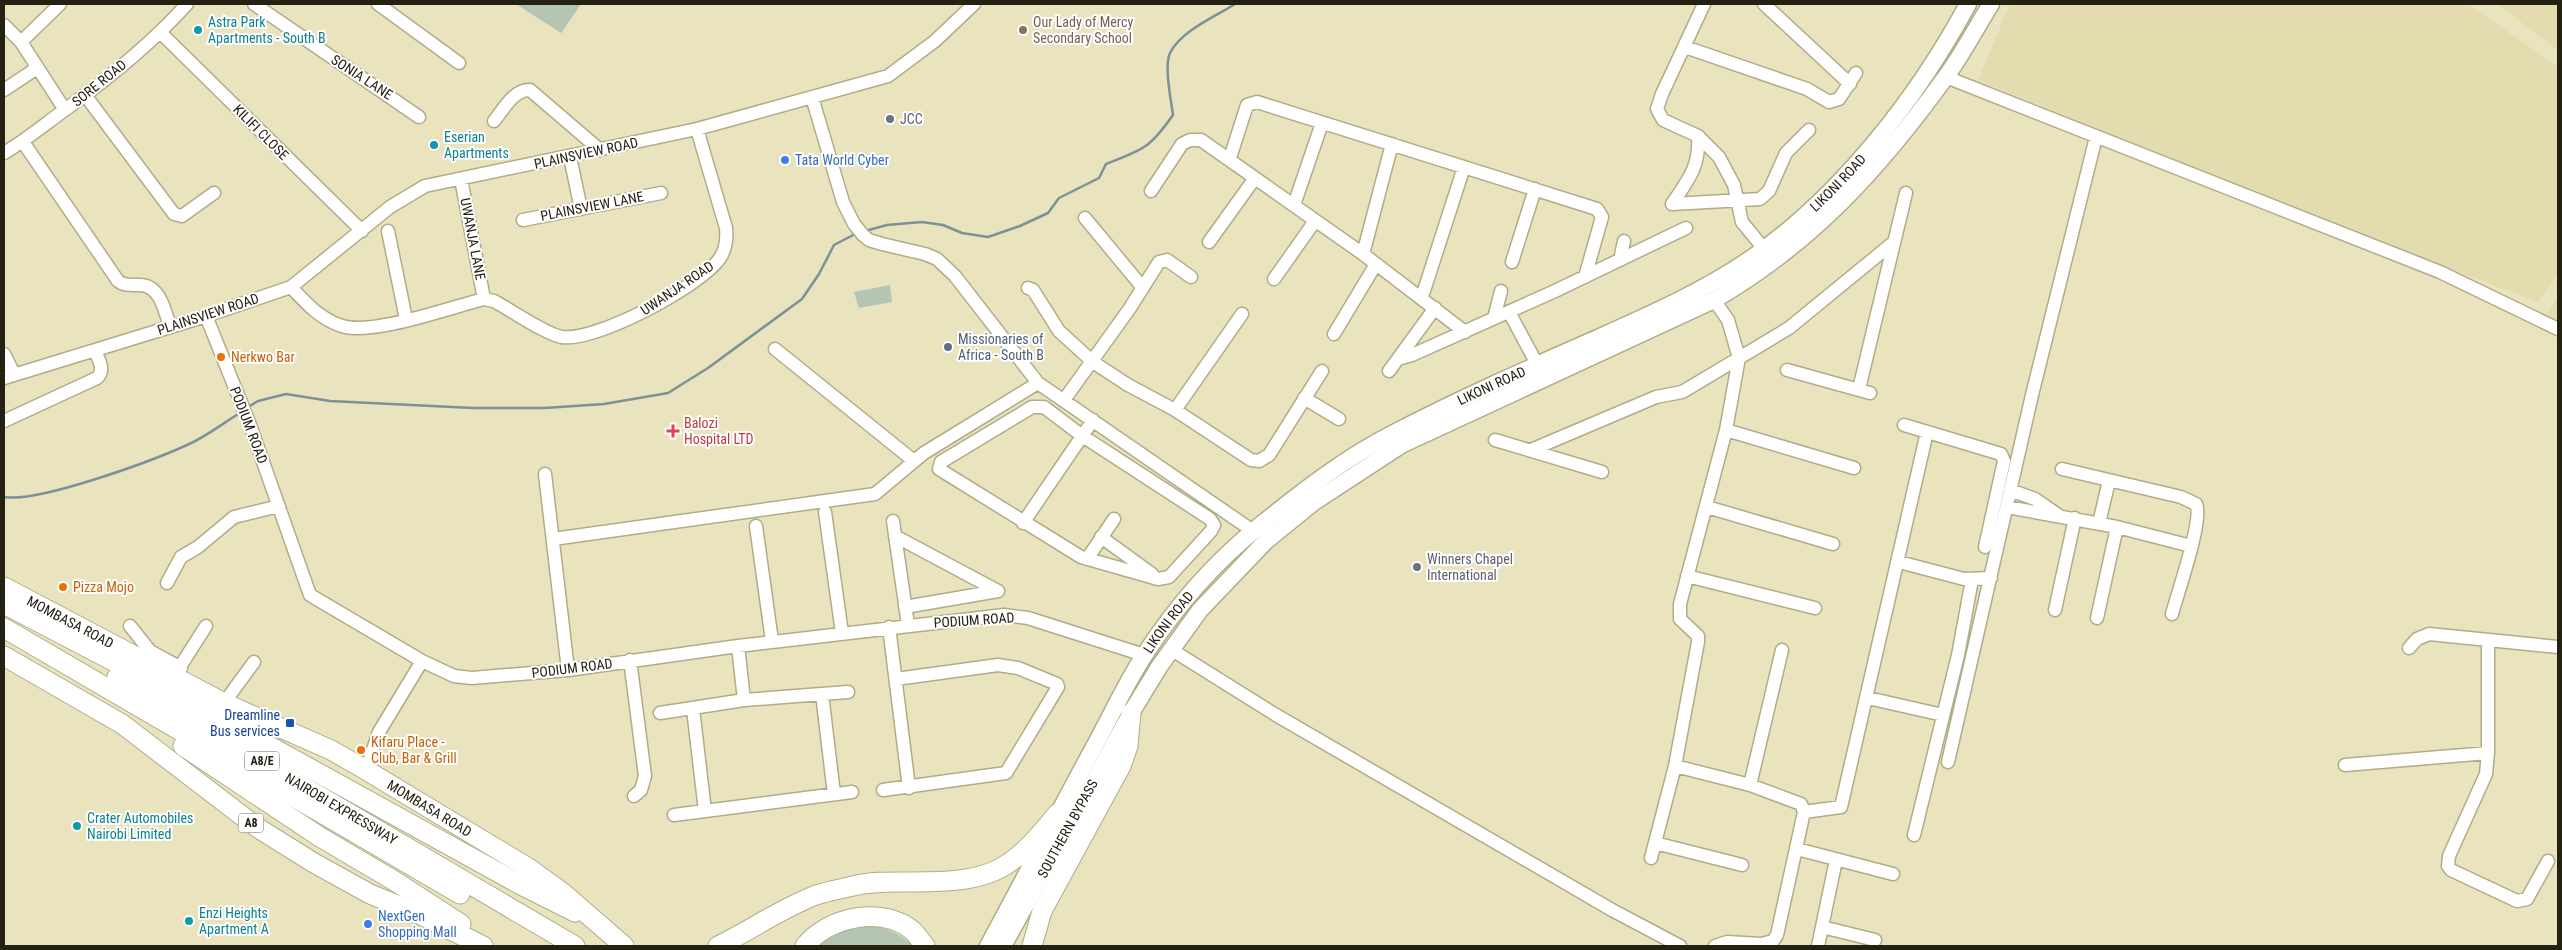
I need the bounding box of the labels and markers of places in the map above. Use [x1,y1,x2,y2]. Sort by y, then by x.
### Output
place label: Astra Park Apartments - South B [208,14,326,46]
place label: Our Lady of Mercy Secondary School [1033,14,1133,46]
marker: Astra Park Apartments - South B [192,24,204,36]
marker: Our Lady of Mercy Secondary School [1017,24,1029,36]
place label: JCC [900,111,923,127]
marker: JCC [884,113,896,125]
place label: Eserian Apartments [444,129,509,161]
marker: Eserian Apartments [428,139,440,151]
place label: Tata World Cyber [795,152,889,168]
marker: Tata World Cyber [779,154,791,166]
place label: Missionaries of Africa - South B [958,331,1044,363]
marker: Missionaries of Africa - South B [942,341,954,353]
place label: Nerkwo Bar [231,349,295,365]
marker: Nerkwo Bar [215,351,227,363]
place label: Balozi Hospital LTD [684,415,754,447]
marker: Balozi Hospital LTD [666,424,680,438]
place label: Winners Chapel International [1427,551,1513,583]
marker: Winners Chapel International [1411,561,1423,573]
place label: Pizza Mojo [73,579,134,595]
marker: Pizza Mojo [57,581,69,593]
place label: Dreamline Bus services [210,707,280,739]
marker: Dreamline Bus services [284,717,296,729]
place label: Kifaru Place - Club, Bar & Grill [371,734,457,766]
marker: Kifaru Place - Club, Bar & Grill [355,744,367,756]
place label: Crater Automobiles Nairobi Limited [87,810,193,842]
marker: Crater Automobiles Nairobi Limited [71,820,83,832]
place label: Enzi Heights Apartment A [199,905,269,937]
place label: NextGen Shopping Mall [378,908,457,940]
marker: Enzi Heights Apartment A [183,915,195,927]
marker: NextGen Shopping Mall [362,918,374,930]

